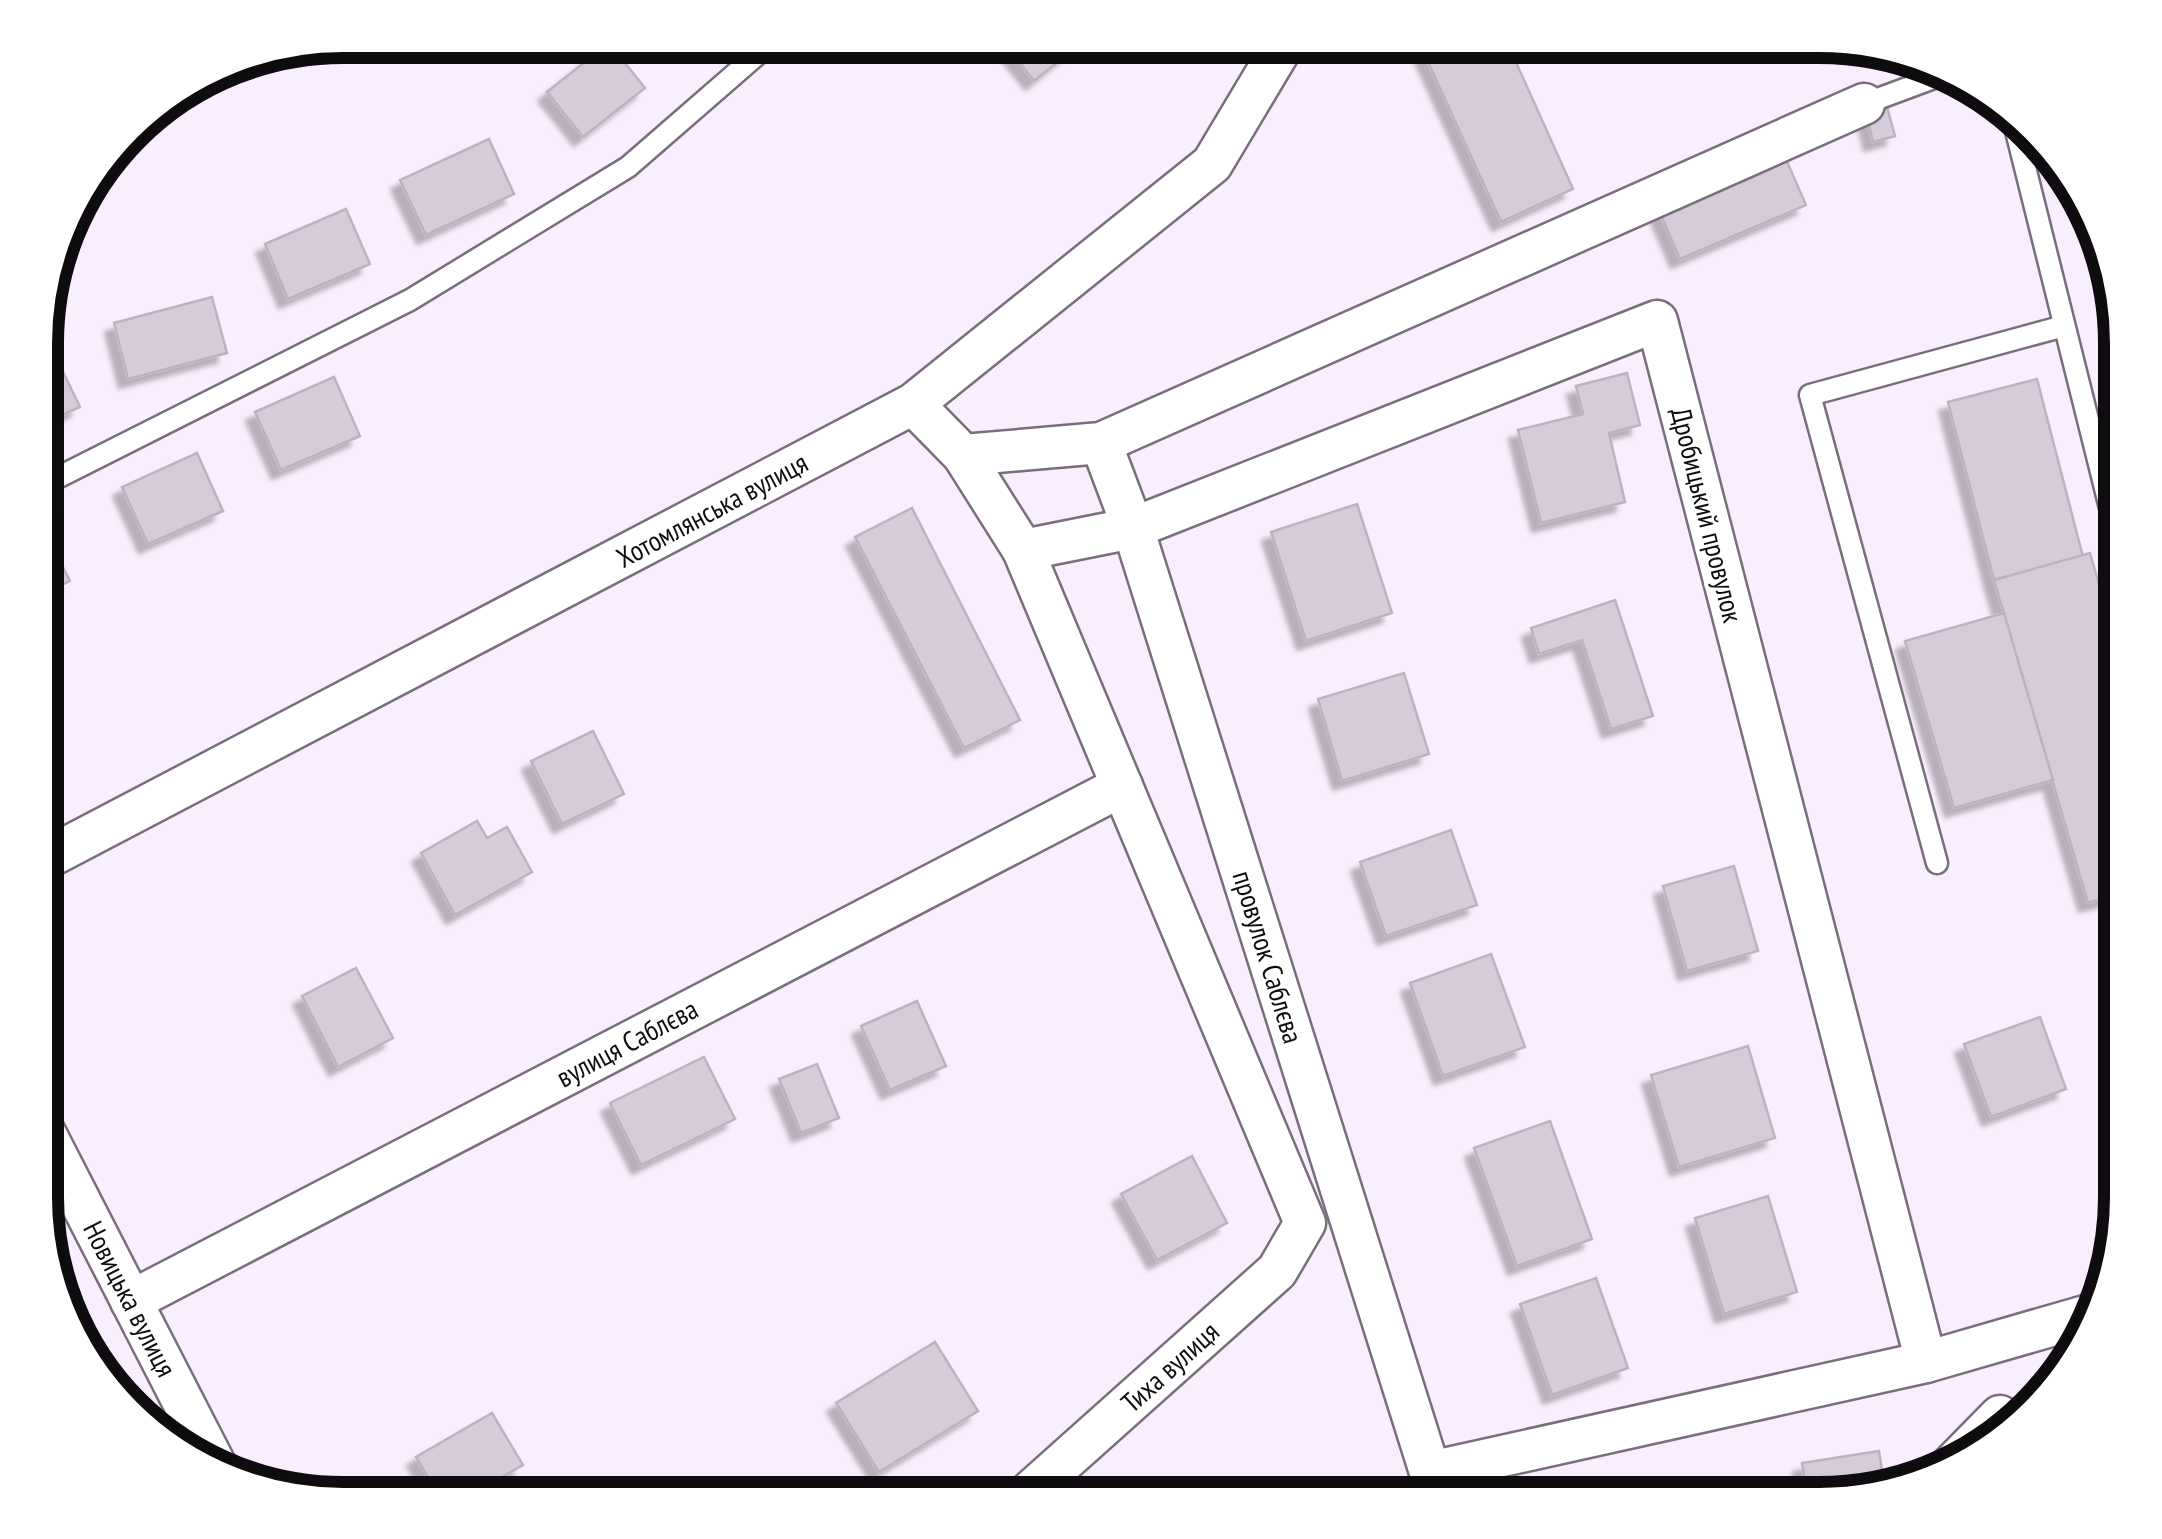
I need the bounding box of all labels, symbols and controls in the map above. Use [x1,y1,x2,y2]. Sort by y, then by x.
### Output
street label: Дробицький провулок [1663,404,1752,626]
street label: Хотомлянська вулиця [610,444,814,576]
street label: провулок Саблєва [1225,866,1312,1048]
street label: вулиця Саблєва [550,990,704,1095]
street label: Новицька вулиця [75,1215,186,1383]
street label: Тиха вулиця [1113,1313,1226,1420]

